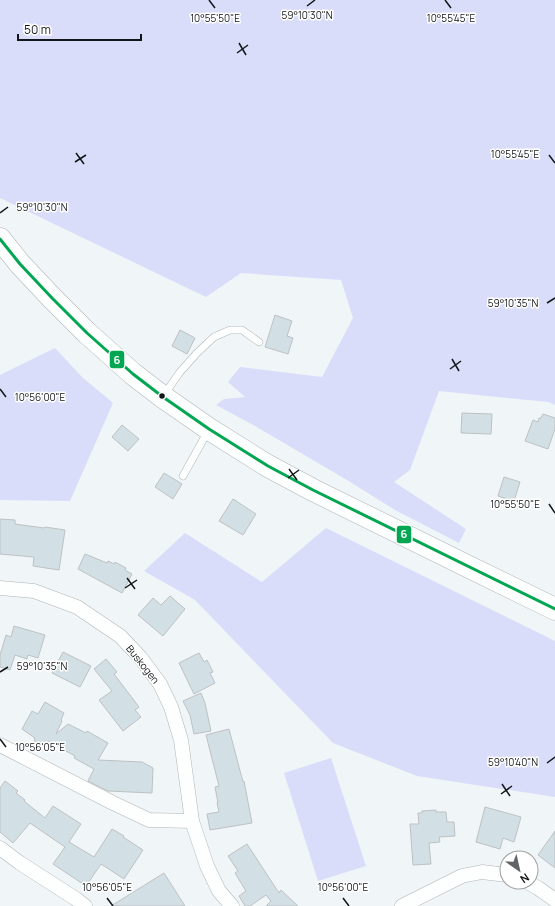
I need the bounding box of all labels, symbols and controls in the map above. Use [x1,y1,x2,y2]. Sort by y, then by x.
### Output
text: 59°10'30"N [281,8,333,22]
text: 10°55'50"E [190,11,240,25]
text: 10°55'45"E [427,11,475,25]
scale bar [18,16,141,42]
text: 50 m [24,21,51,38]
text: 10°55'45"E [491,147,539,161]
text: 59°10'30"N [16,200,68,214]
text: 59°10'35"N [488,296,538,310]
line badge: 6 [109,350,125,369]
text: 6 [114,352,121,367]
text: 10°56'00"E [15,390,66,404]
unlabelled marker [157,391,167,401]
text: 10°55'50"E [490,497,540,511]
line badge: 6 [396,525,412,544]
text: 6 [401,526,408,541]
street label: Buskogen [123,642,163,686]
text: 59°10'35"N [17,659,67,673]
text: 10°56'05"E [15,740,65,754]
text: 59°10'40"N [488,755,538,769]
north arrow [499,850,539,890]
text: N [517,870,532,887]
text: 10°56'05"E [82,880,132,894]
text: 10°56'00"E [318,880,369,894]

